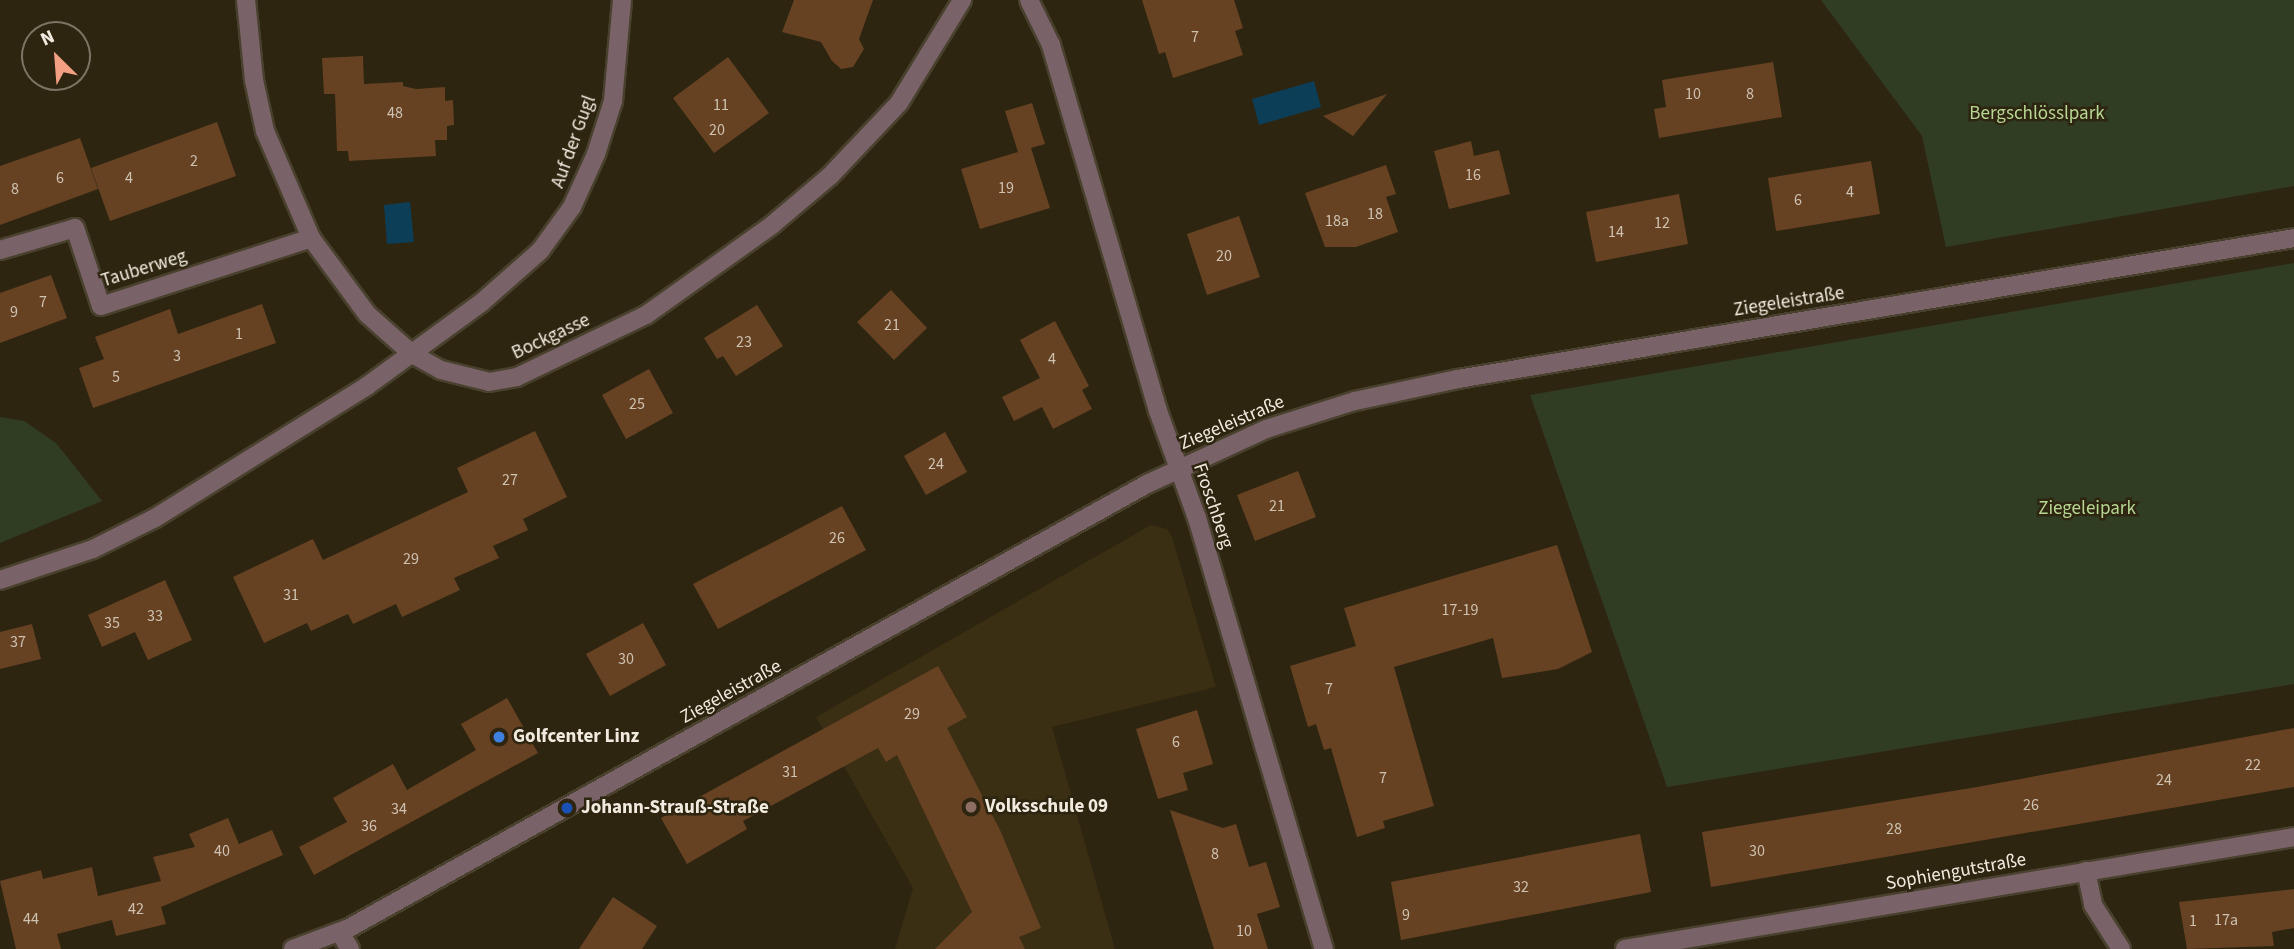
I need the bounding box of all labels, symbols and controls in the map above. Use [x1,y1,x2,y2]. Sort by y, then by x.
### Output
north arrow [21,21,91,91]
text: N [36,23,59,53]
house number: 7 [1191,27,1199,47]
house number: 10 [1685,84,1701,104]
house number: 8 [1746,84,1754,104]
street label: Auf der Gugl [547,93,601,191]
house number: 11 [713,95,729,115]
house number: 48 [387,103,403,123]
park label: Bergschlösslpark [1969,103,2105,125]
house number: 20 [709,120,725,140]
house number: 2 [190,151,198,171]
house number: 16 [1465,165,1481,185]
house number: 6 [56,168,64,188]
house number: 4 [125,168,133,188]
house number: 19 [998,178,1014,198]
house number: 8 [11,179,19,199]
house number: 4 [1846,182,1854,202]
house number: 6 [1794,190,1802,210]
house number: 18 [1367,204,1383,224]
house number: 18a [1325,211,1349,231]
house number: 12 [1654,213,1670,233]
house number: 14 [1608,222,1624,242]
street label: Tauberweg [99,245,189,293]
house number: 20 [1216,246,1232,266]
street label: Ziegeleistraße [1732,282,1846,322]
house number: 7 [39,292,47,312]
house number: 9 [10,302,18,322]
street label: Bockgasse [508,309,594,365]
house number: 21 [884,315,900,335]
house number: 1 [235,324,243,344]
house number: 23 [736,332,752,352]
house number: 3 [173,346,181,366]
house number: 4 [1048,349,1056,369]
house number: 5 [112,367,120,387]
street label: Ziegeleistraße [1176,391,1288,455]
house number: 25 [629,394,645,414]
house number: 24 [928,454,944,474]
street label: Froschberg [1188,460,1238,552]
house number: 27 [502,470,518,490]
house number: 21 [1269,496,1285,516]
park label: Ziegeleipark [2038,498,2136,520]
house number: 26 [829,528,845,548]
house number: 29 [403,549,419,569]
house number: 31 [283,585,299,605]
house number: 17-19 [1442,600,1478,620]
house number: 33 [147,606,163,626]
house number: 35 [104,613,120,633]
house number: 37 [10,632,26,652]
house number: 30 [618,649,634,669]
street label: Ziegeleistraße [677,655,785,729]
house number: 7 [1325,679,1333,699]
house number: 29 [904,704,920,724]
place label: Golfcenter Linz [513,726,639,748]
marker: Golfcenter Linz [491,729,507,745]
house number: 6 [1172,732,1180,752]
house number: 22 [2245,755,2261,775]
house number: 31 [782,762,798,782]
house number: 7 [1379,768,1387,788]
house number: 24 [2156,770,2172,790]
house number: 26 [2023,795,2039,815]
place label: Volksschule 09 [985,796,1108,818]
place label: Johann-Strauß-Straße [581,797,769,819]
house number: 34 [391,799,407,819]
marker: Volksschule 09 [963,799,979,815]
marker: Johann-Strauß-Straße [559,800,575,816]
house number: 36 [361,816,377,836]
house number: 28 [1886,819,1902,839]
house number: 40 [214,841,230,861]
house number: 30 [1749,841,1765,861]
house number: 8 [1211,844,1219,864]
street label: Sophiengutstraße [1884,848,2028,896]
house number: 32 [1513,877,1529,897]
house number: 42 [128,899,144,919]
house number: 9 [1402,905,1410,925]
house number: 44 [23,909,39,929]
house number: 17a [2214,910,2238,930]
house number: 1 [2189,911,2197,931]
house number: 10 [1236,921,1252,941]

